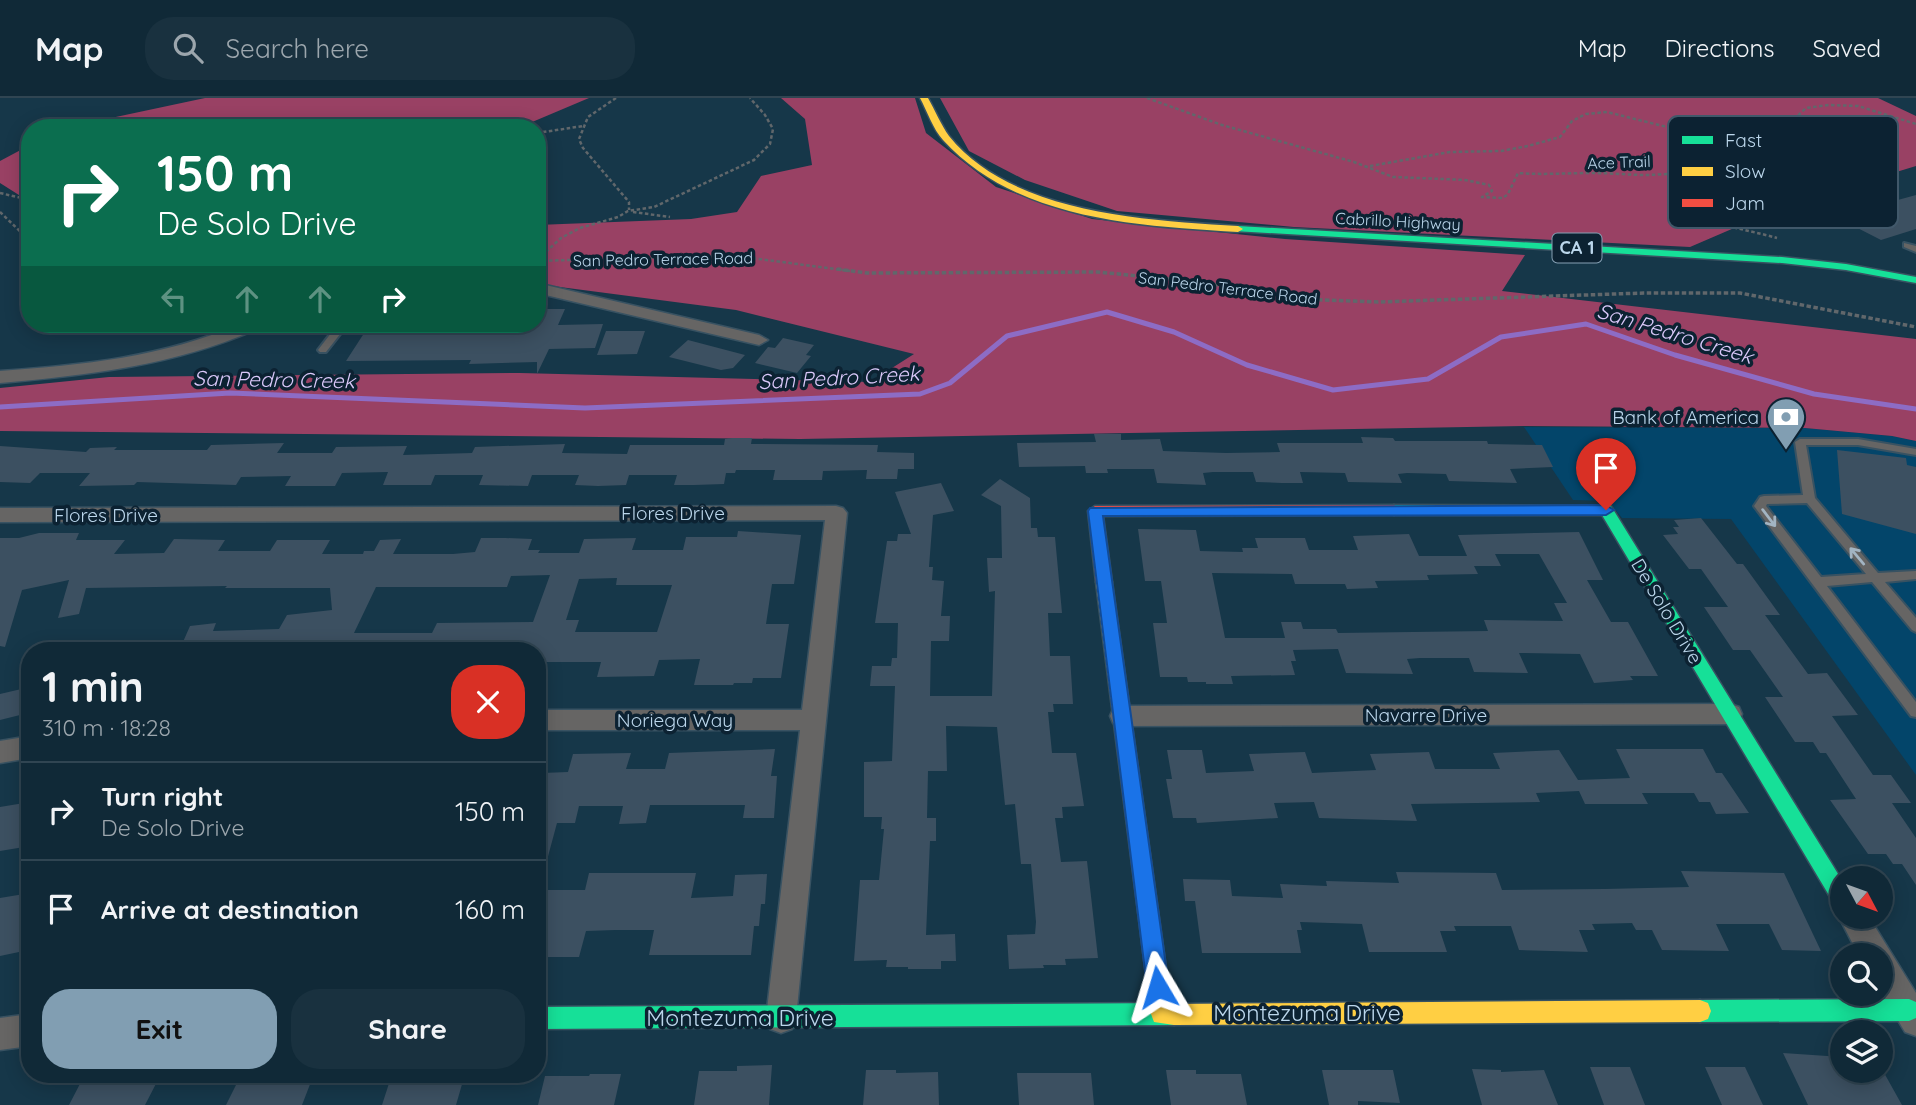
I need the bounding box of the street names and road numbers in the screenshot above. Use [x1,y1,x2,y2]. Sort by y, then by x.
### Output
street label: Ace Trail [1587,151,1651,173]
street label: Cabrillo Highway [1335,208,1461,234]
road number: CA 1 [1552,233,1602,262]
street label: San Pedro Terrace Road [573,247,753,271]
street label: San Pedro Terrace Road [1137,267,1319,309]
street label: Flores Drive [621,501,725,525]
street label: Flores Drive [54,503,158,527]
street label: De Solo Drive [1626,554,1708,668]
street label: Navarre Drive [1365,703,1487,727]
street label: Noriega Way [617,708,733,732]
street label: Montezuma Drive [1213,998,1401,1027]
street label: Montezuma Drive [646,1003,834,1032]

